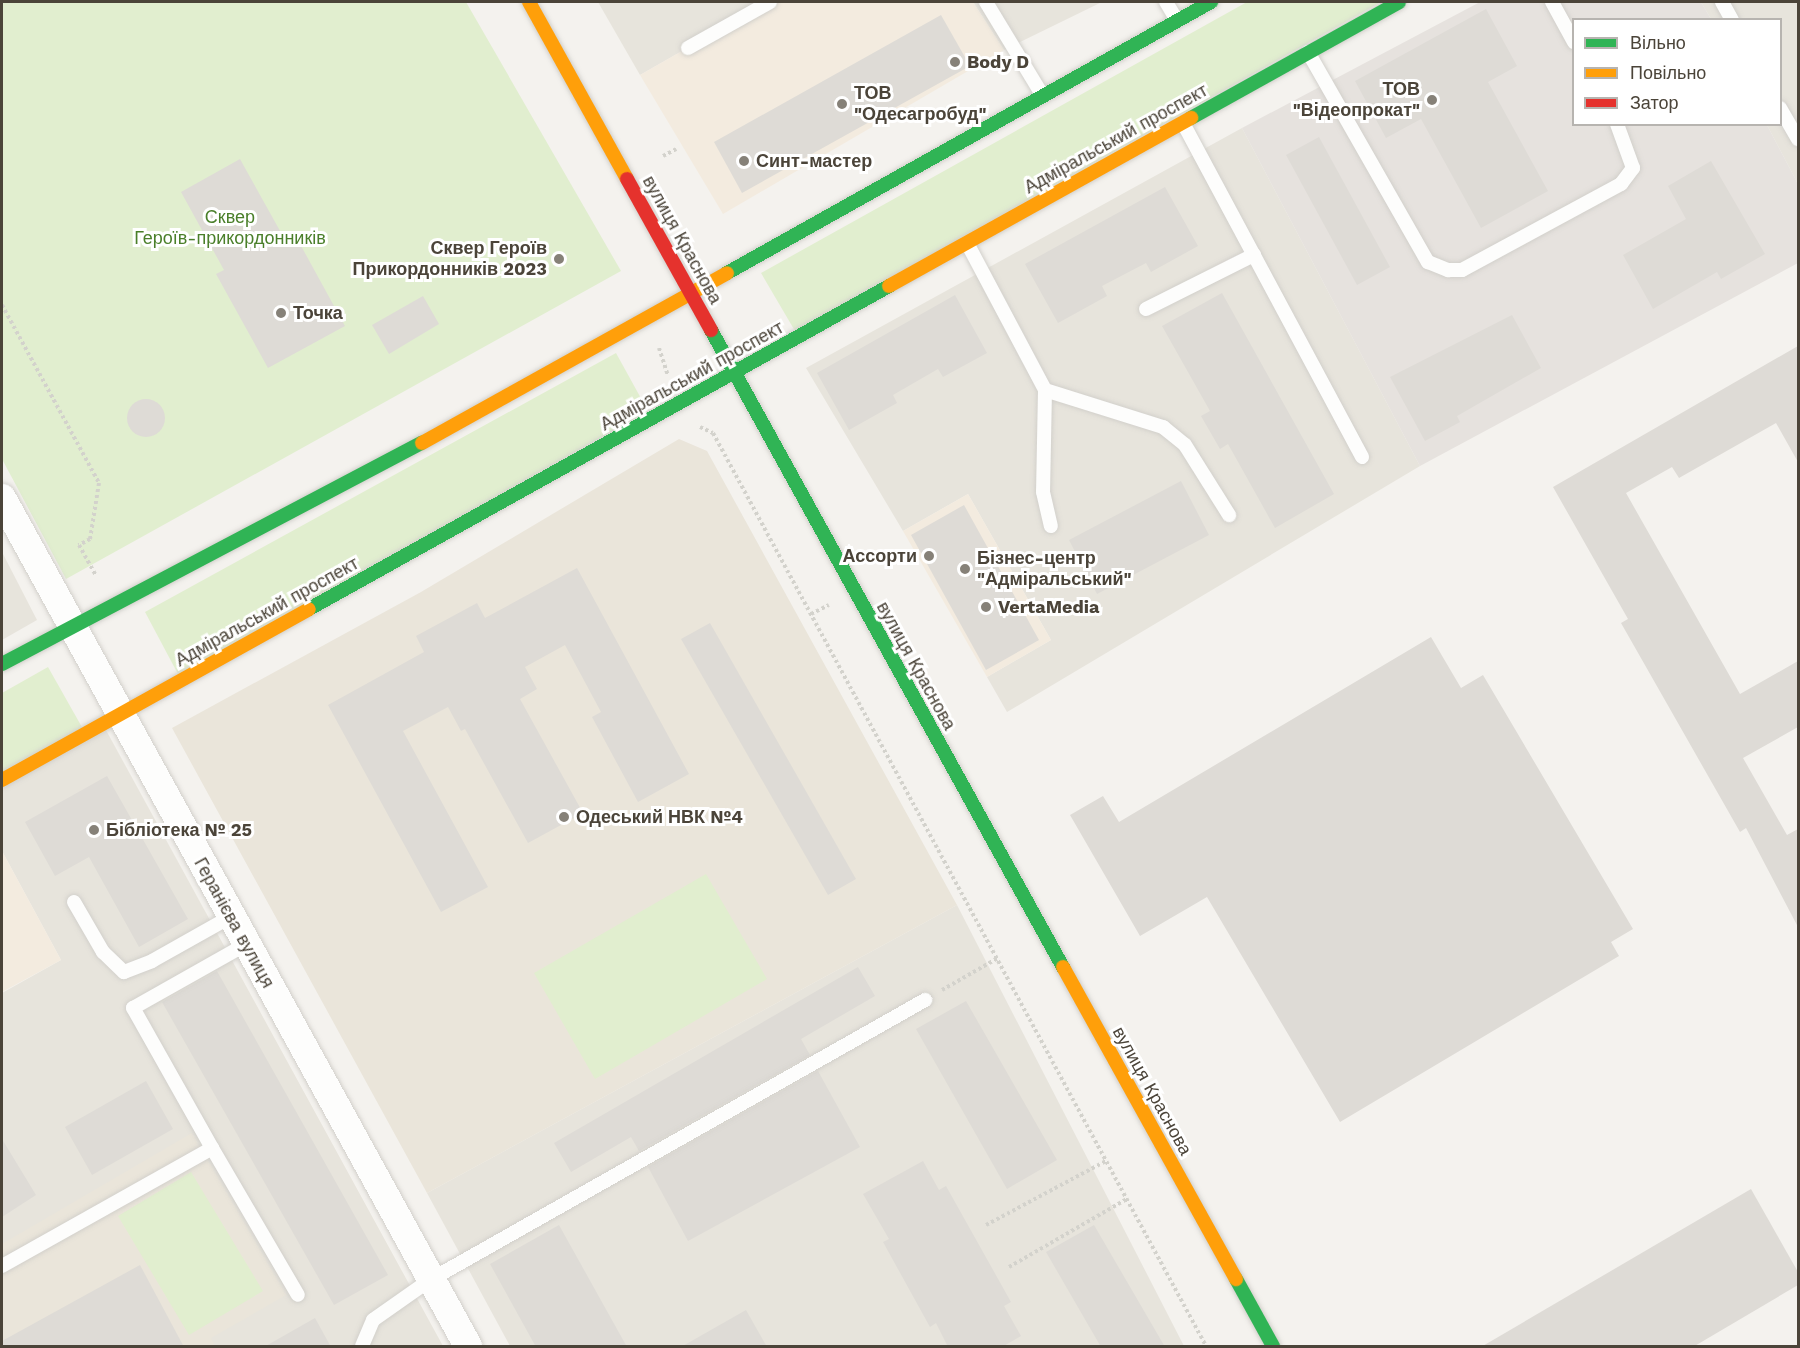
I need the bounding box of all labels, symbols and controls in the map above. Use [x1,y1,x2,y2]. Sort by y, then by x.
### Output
legend [1572,18,1782,126]
text: Вільно [1630,32,1686,53]
place label: Body D [967,51,1030,73]
marker: Body D [948,55,962,69]
text: Повільно [1630,62,1706,83]
place label: ТОВ "Відеопрокат" [1293,79,1420,122]
street label: Адміральський проспект [1021,80,1211,198]
place label: ТОВ "Одесагробуд" [854,83,986,125]
text: Затор [1630,92,1679,113]
marker: ТОВ "Відеопрокат" [1425,93,1439,107]
marker: ТОВ "Одесагробуд" [835,97,849,111]
place label: Синт-мастер [756,150,872,172]
marker: Синт-мастер [737,154,751,168]
street label: вулиця Краснова [638,172,726,308]
park label: Сквер Героїв-прикордонників [134,207,326,250]
place label: Сквер Героїв Прикордонників 2023 [353,238,547,280]
marker: Сквер Героїв Прикордонників 2023 [552,252,566,266]
place label: Точка [293,302,343,324]
marker: Точка [274,306,288,320]
street label: Адміральський проспект [597,317,787,435]
place label: Ассорти [843,545,917,567]
place label: Бізнес-центр "Адміральський" [977,548,1132,590]
marker: Ассорти [922,549,936,563]
street label: Адміральський проспект [172,553,362,671]
marker: Бізнес-центр "Адміральський" [958,562,972,576]
place label: VertaMedia [998,596,1099,618]
street label: вулиця Краснова [872,598,960,734]
marker: VertaMedia [979,600,993,614]
place label: Одеський НВК №4 [576,806,743,828]
marker: Одеський НВК №4 [557,810,571,824]
place label: Бібліотека № 25 [106,819,252,841]
marker: Бібліотека № 25 [87,823,101,837]
street label: Геранієва вулиця [189,854,279,992]
street label: вулиця Краснова [1108,1023,1196,1159]

